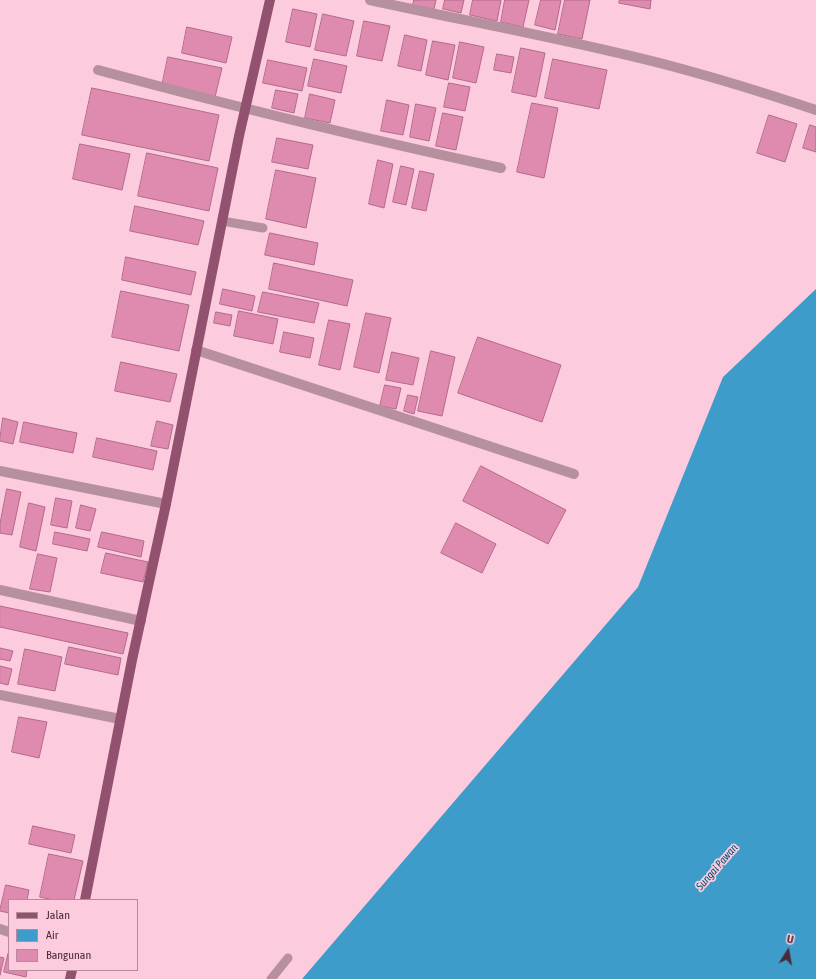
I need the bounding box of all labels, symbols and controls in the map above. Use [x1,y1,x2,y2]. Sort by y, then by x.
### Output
water label: Sungai Pawan [693,841,741,893]
legend [8,899,138,971]
text: Jalan [46,908,70,922]
text: Air [46,928,58,942]
north arrow [768,931,808,971]
text: U [786,933,795,946]
text: Bangunan [46,948,91,962]

